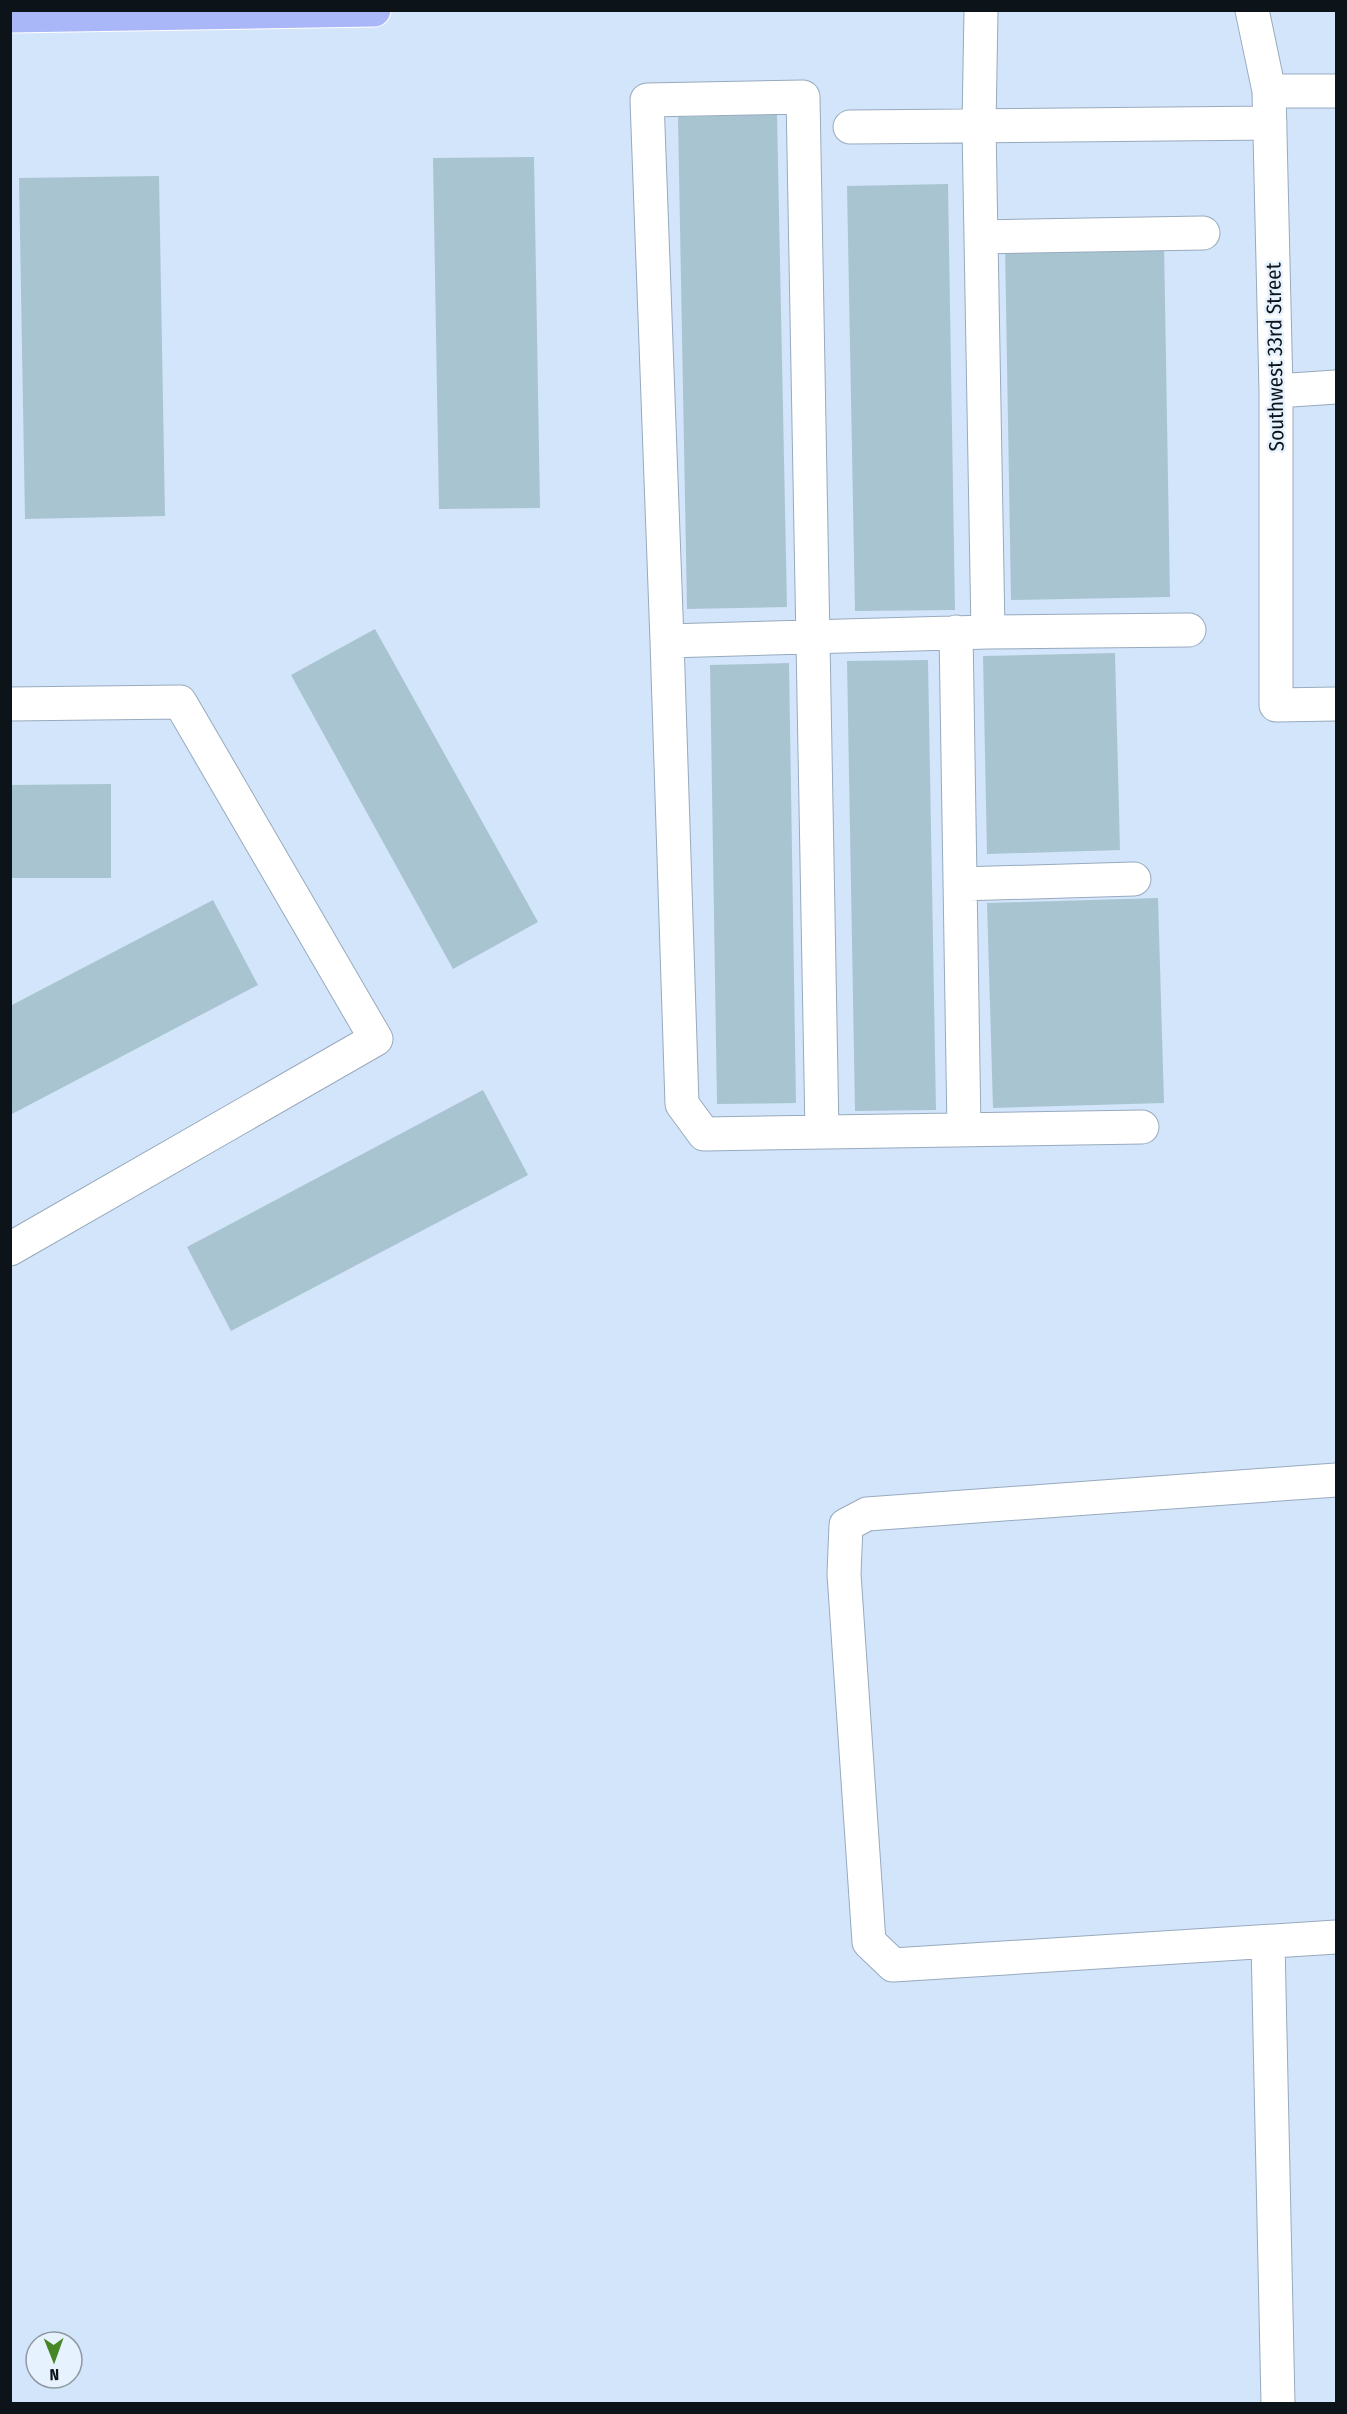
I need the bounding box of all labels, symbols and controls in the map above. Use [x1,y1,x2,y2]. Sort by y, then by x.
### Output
street label: Southwest 33rd Street [1260,262,1290,452]
north arrow [24,2330,84,2390]
text: N [49,2365,59,2384]

